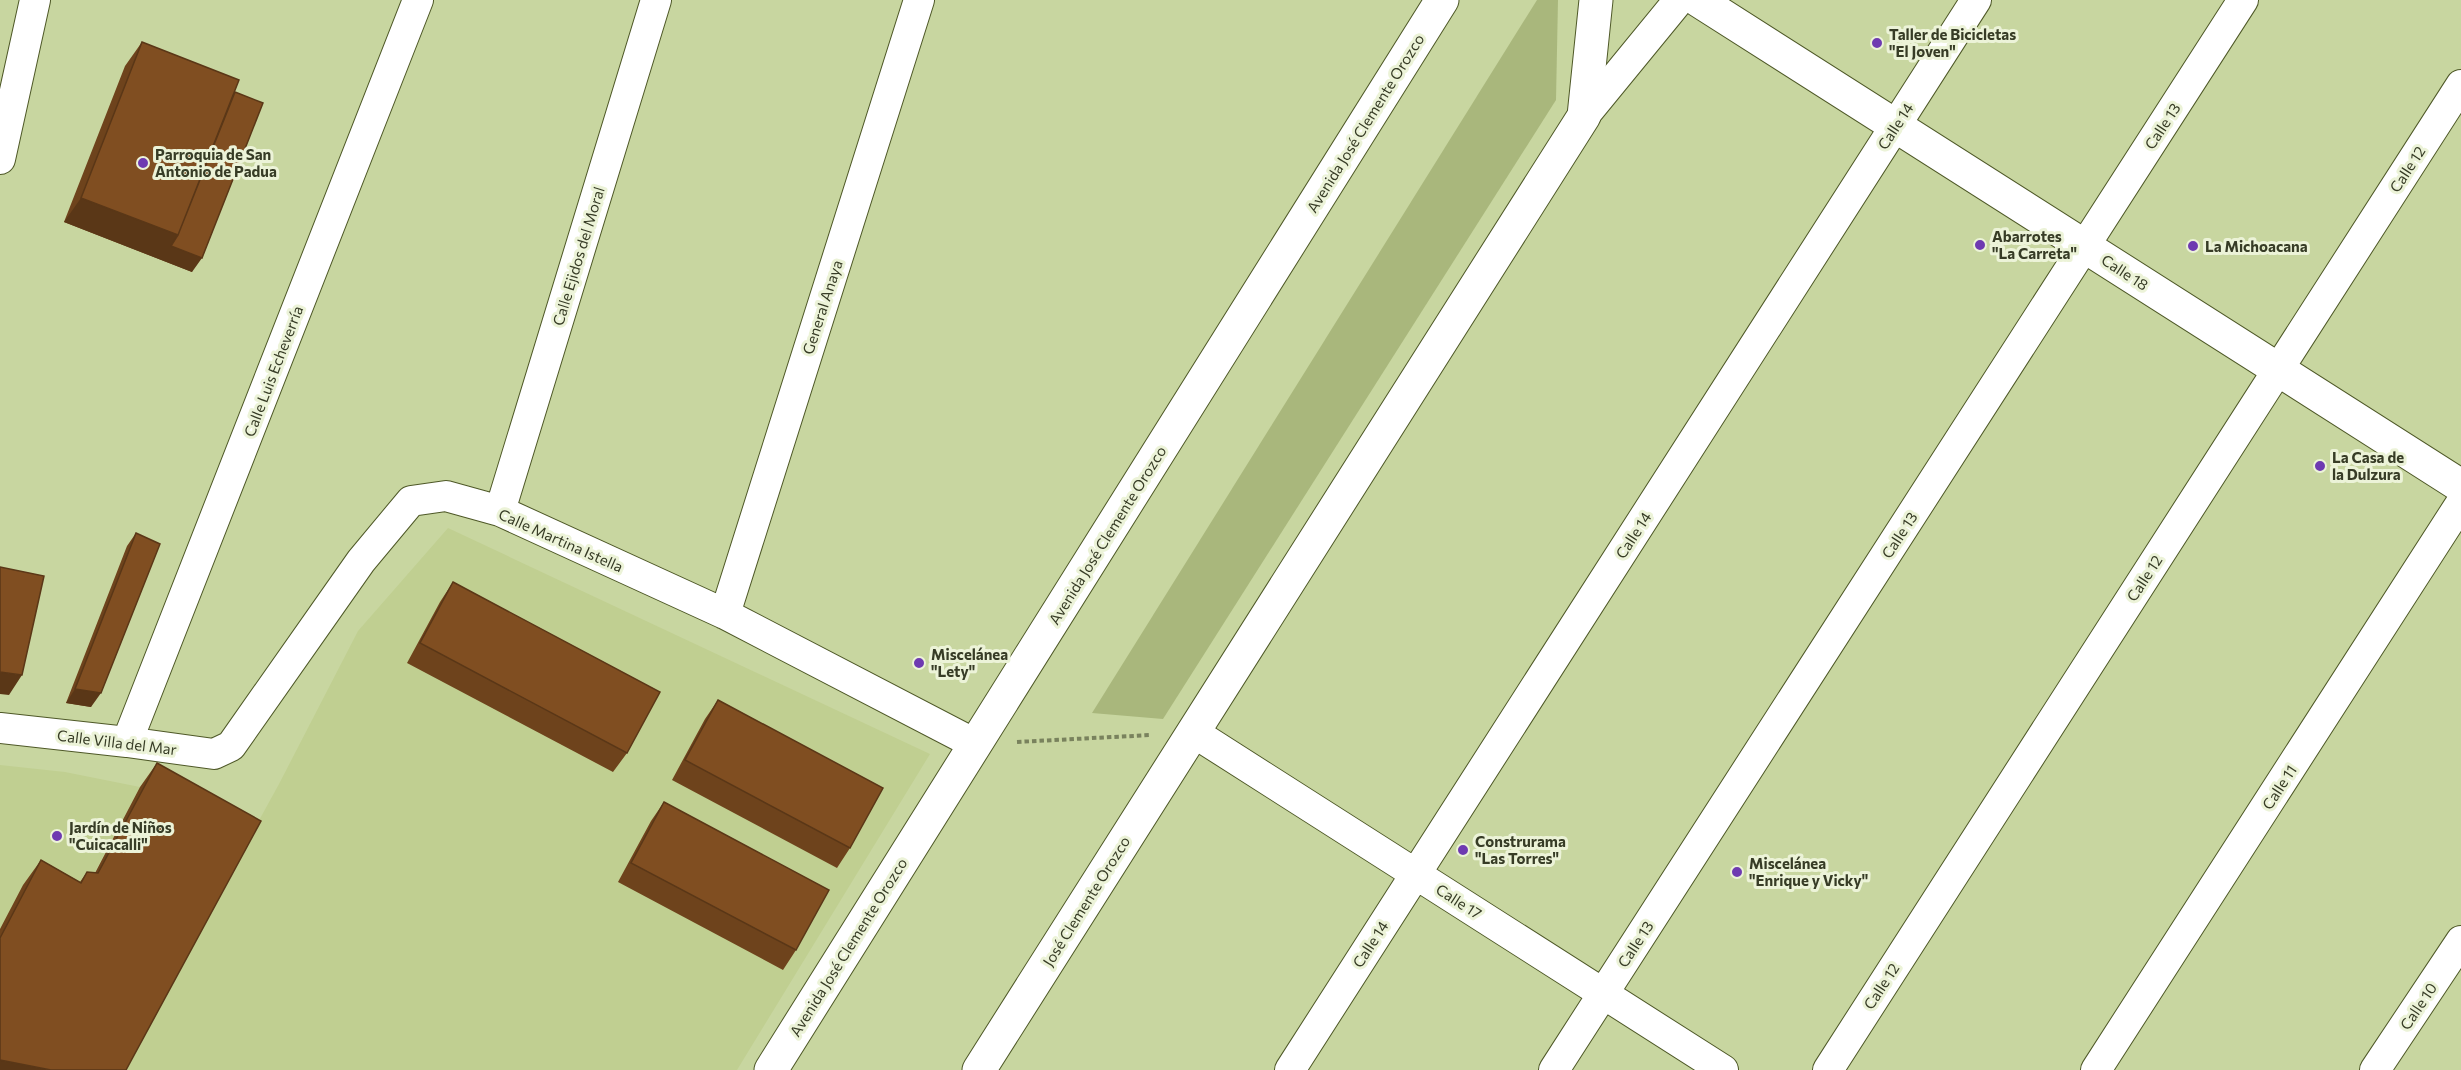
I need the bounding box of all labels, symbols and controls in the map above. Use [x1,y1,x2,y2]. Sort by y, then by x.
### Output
place label: Taller de Bicicletas "El Joven" [1889,25,2016,60]
street label: Avenida José Clemente Orozco [1303,30,1427,216]
marker: Taller de Bicicletas "El Joven" [1870,36,1884,50]
street label: Calle 14 [1873,99,1917,153]
street label: Calle 13 [2140,100,2184,152]
street label: Calle 12 [2385,143,2429,195]
place label: Parroquia de San Antonio de Padua [155,145,277,180]
marker: Parroquia de San Antonio de Padua [136,156,150,170]
street label: Calle Ejidos del Moral [548,184,608,328]
place label: Abarrotes "La Carreta" [1992,227,2077,262]
place label: La Michoacana [2205,237,2308,255]
marker: Abarrotes "La Carreta" [1973,238,1987,252]
marker: La Michoacana [2186,239,2200,253]
street label: Calle 18 [2098,250,2152,294]
street label: General Anaya [798,258,846,356]
street label: Calle Luis Echeverría [240,303,306,439]
street label: Avenida José Clemente Orozco [1045,442,1169,628]
place label: La Casa de la Dulzura [2332,448,2404,483]
marker: La Casa de la Dulzura [2313,459,2327,473]
street label: Calle Martina Istella [496,504,626,576]
street label: Calle 14 [1611,508,1655,562]
street label: Calle 13 [1877,509,1921,561]
street label: Calle 12 [2122,552,2166,604]
place label: Miscelánea "Lety" [931,645,1008,680]
marker: Miscelánea "Lety" [912,656,926,670]
street label: Calle Villa del Mar [56,726,178,758]
street label: Calle 11 [2258,761,2300,813]
place label: Jardín de Niños "Cuicacalli" [69,818,172,853]
marker: Jardín de Niños "Cuicacalli" [50,829,64,843]
place label: Construrama "Las Torres" [1475,832,1566,867]
street label: José Clemente Orozco [1039,833,1133,969]
marker: Construrama "Las Torres" [1456,843,1470,857]
street label: Avenida José Clemente Orozco [786,854,910,1040]
place label: Miscelánea "Enrique y Vicky" [1749,854,1868,889]
marker: Miscelánea "Enrique y Vicky" [1730,865,1744,879]
street label: Calle 17 [1433,880,1485,922]
street label: Calle 14 [1348,917,1392,971]
street label: Calle 13 [1613,918,1657,970]
street label: Calle 12 [1859,960,1903,1012]
street label: Calle 10 [2396,979,2440,1033]

